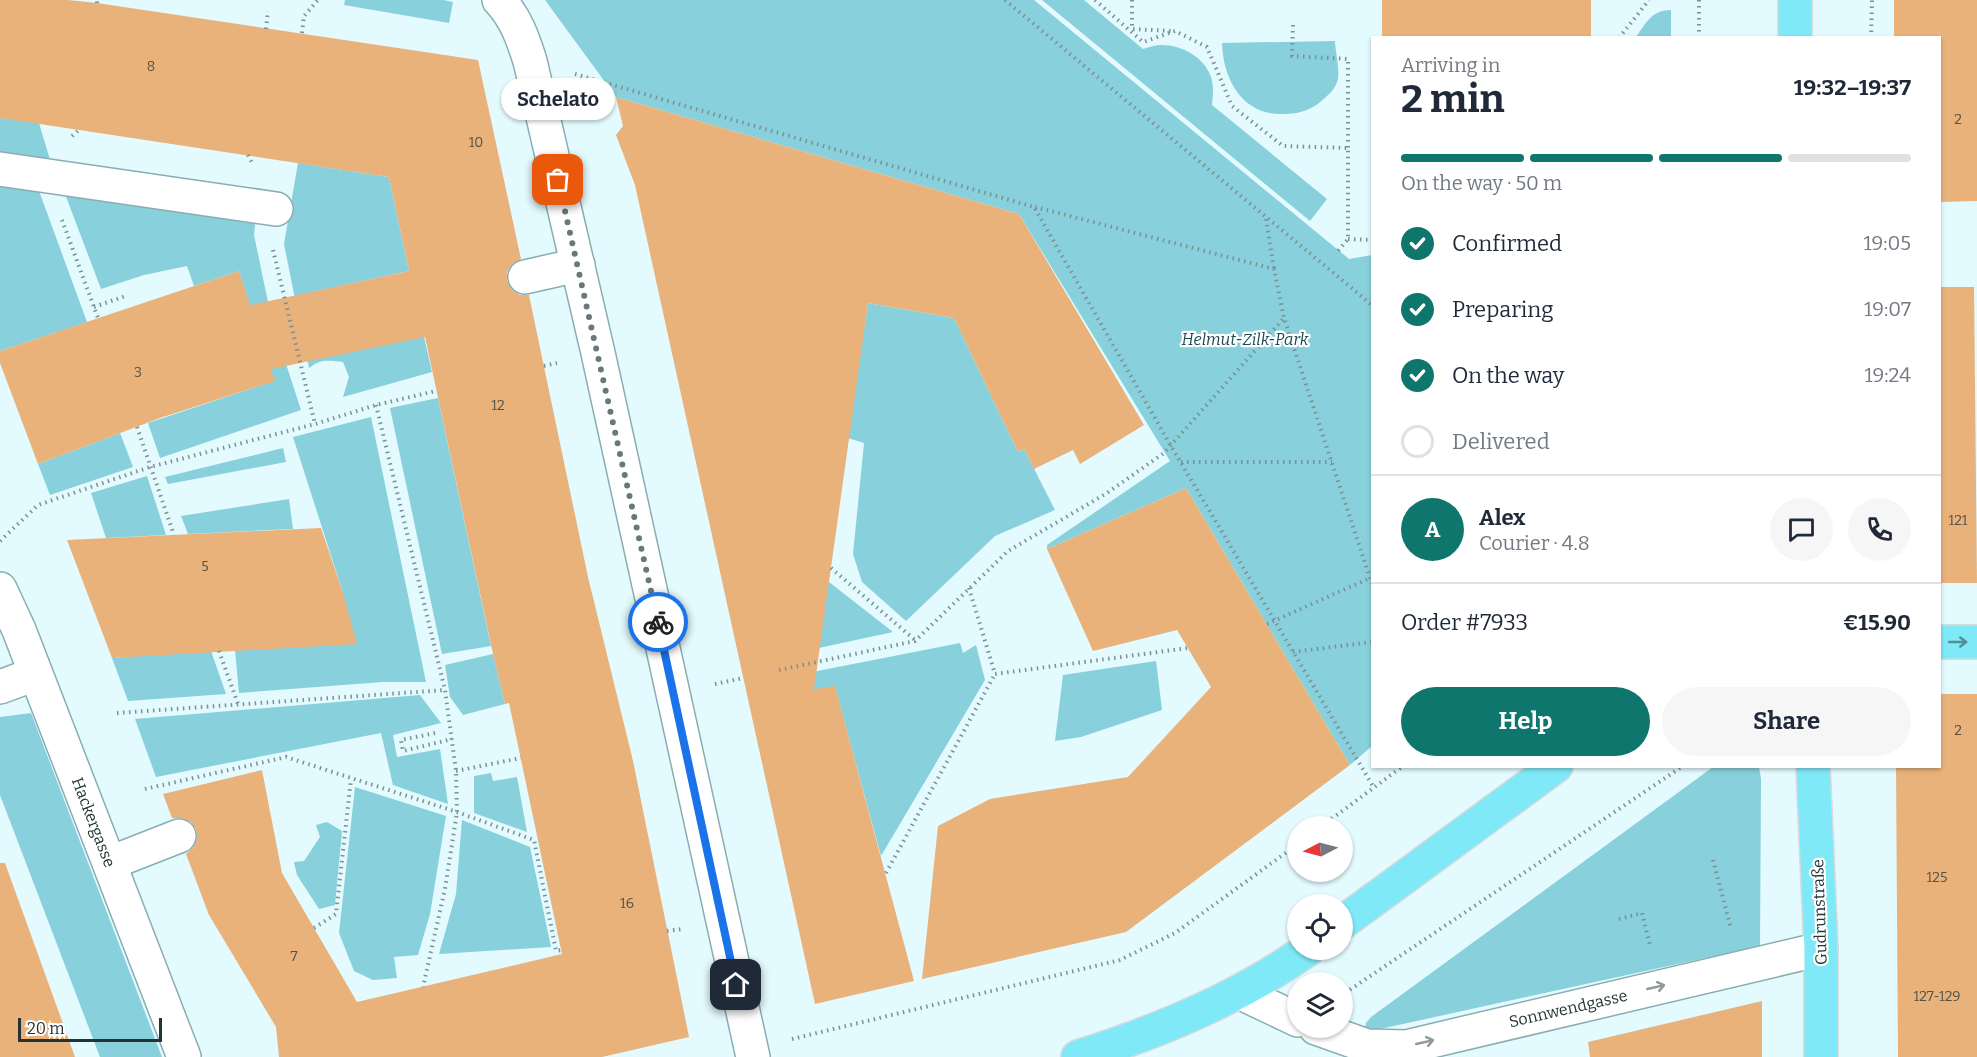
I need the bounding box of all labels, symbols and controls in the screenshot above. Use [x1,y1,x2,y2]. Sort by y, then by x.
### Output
text: Arriving in [1401,53,1500,77]
house number: 8 [147,58,155,75]
text: 19:32–19:37 [1794,74,1911,101]
text: 2 min [1401,76,1505,122]
callout: Schelato [501,78,615,120]
text: Schelato [517,87,599,111]
house number: 2 [1954,111,1962,128]
house number: 10 [469,134,483,151]
pin [532,154,583,205]
icon: bag [541,163,574,196]
text: On the way · 50 m [1401,171,1562,195]
icon: check [1401,227,1434,260]
text: Confirmed [1452,230,1562,257]
text: 19:05 [1863,231,1911,255]
icon: check [1401,293,1434,326]
text: Preparing [1452,296,1554,323]
text: 19:07 [1864,297,1911,321]
park label: Helmut-Zilk-Park [1182,330,1309,349]
icon: check [1401,359,1434,392]
text: On the way [1452,362,1564,389]
text: 19:24 [1864,363,1911,387]
house number: 3 [134,364,142,381]
house number: 12 [491,397,505,414]
text: Delivered [1452,428,1550,455]
button: chat [1770,498,1833,561]
button: phone [1848,498,1911,561]
text: Alex [1479,504,1525,531]
house number: 121 [1949,512,1968,529]
text: A [1425,516,1440,543]
text: Courier · 4.8 [1479,531,1590,555]
house number: 5 [201,558,209,575]
courier [628,592,688,652]
icon: bike [642,606,675,639]
text: Order #7933 [1401,609,1528,636]
text: €15.90 [1843,609,1911,636]
one-way arrow [1948,636,1968,648]
button: Help [1401,687,1650,756]
button: Share [1662,687,1911,756]
house number: 2 [1954,722,1962,739]
street label: Hackergasse [68,775,119,870]
north arrow [1287,816,1353,882]
map controls [1287,816,1353,1038]
street label: Gudrunstraße [1808,859,1831,965]
house number: 125 [1927,869,1947,886]
button: locate [1287,894,1353,960]
house number: 16 [620,895,634,912]
house number: 7 [290,948,298,965]
pin [710,959,761,1010]
icon: home [719,968,752,1001]
button: layers [1287,972,1353,1038]
one-way arrow [1646,981,1665,993]
street label: Sonnwendgasse [1507,986,1629,1031]
house number: 127-129 [1914,988,1960,1005]
scale bar [18,1015,162,1042]
text: 20 m [27,1019,64,1038]
one-way arrow [1416,1036,1435,1048]

